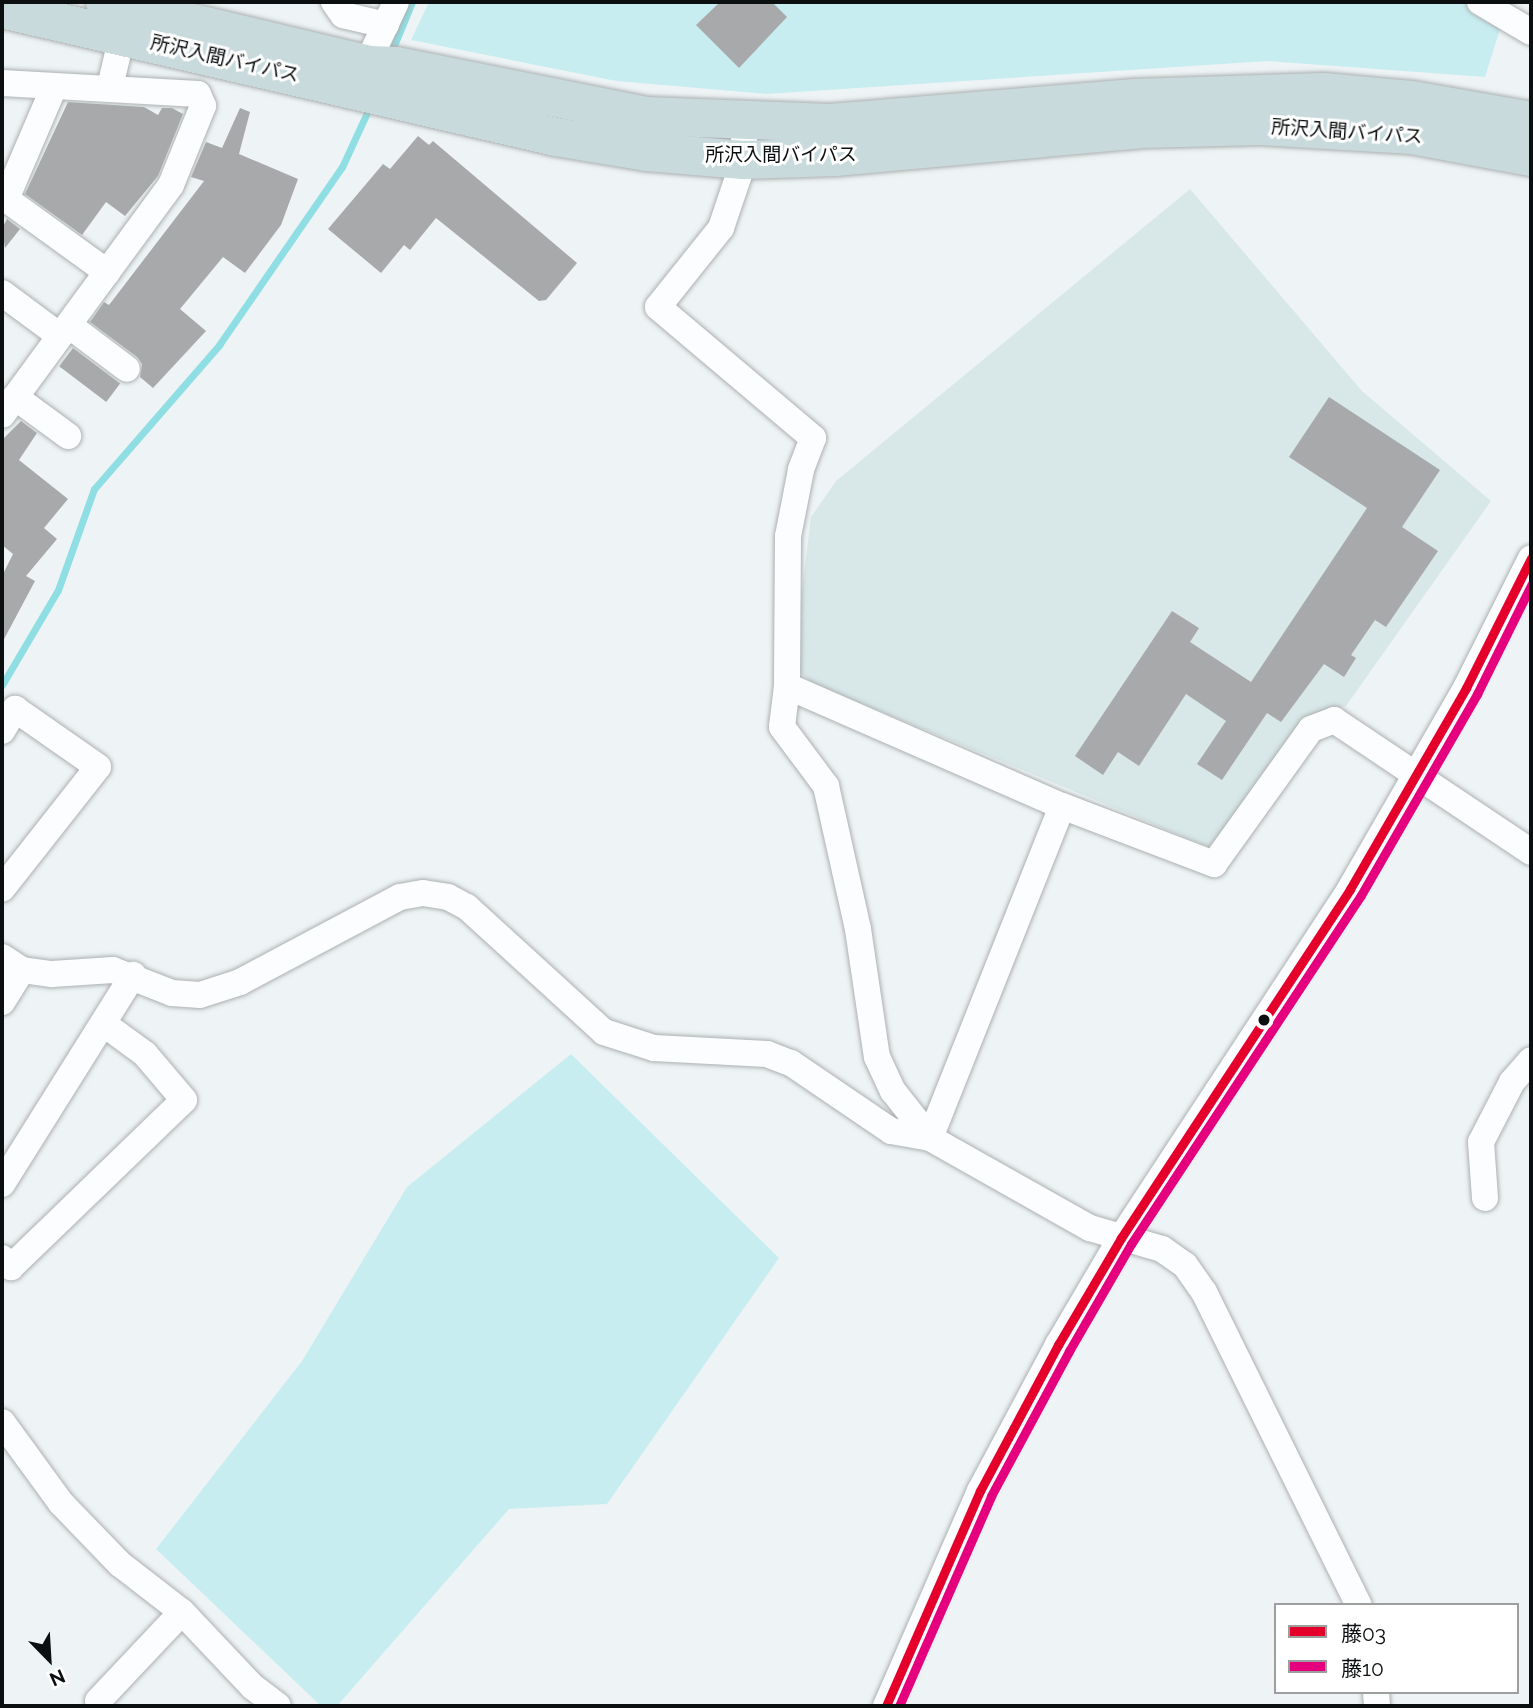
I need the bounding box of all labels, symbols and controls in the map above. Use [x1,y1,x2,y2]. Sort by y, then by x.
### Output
street label: 所沢入間バイパス [148,31,302,87]
street label: 所沢入間バイパス [1270,115,1424,149]
street label: 所沢入間バイパス [705,144,857,166]
unlabelled marker [1257,1013,1271,1027]
legend [1274,1603,1519,1694]
text: 藤03 [1341,1621,1386,1646]
north arrow [14,1624,84,1694]
text: 藤10 [1341,1656,1384,1681]
text: N [46,1665,69,1691]

